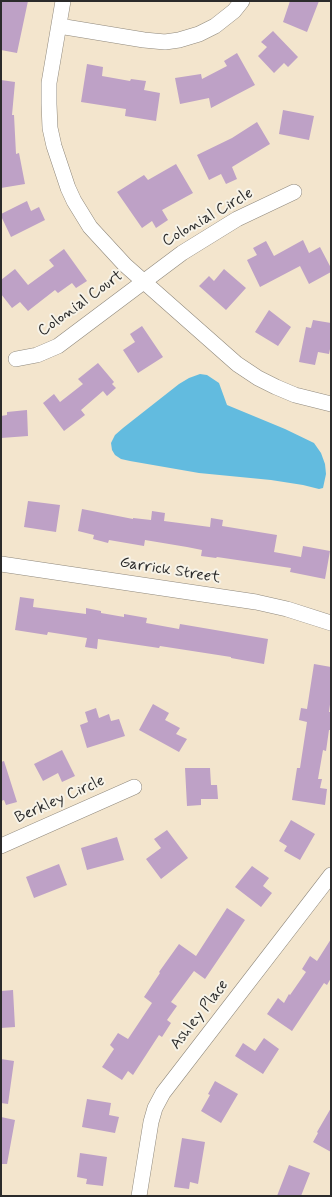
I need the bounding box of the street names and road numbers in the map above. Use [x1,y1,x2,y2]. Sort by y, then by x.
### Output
street label: Colonial Circle [159,184,257,252]
street label: Colonial Court [35,267,127,341]
street label: Garrick Street [118,554,222,588]
street label: Berkley Circle [12,772,108,828]
street label: Ashley Place [167,976,233,1054]

